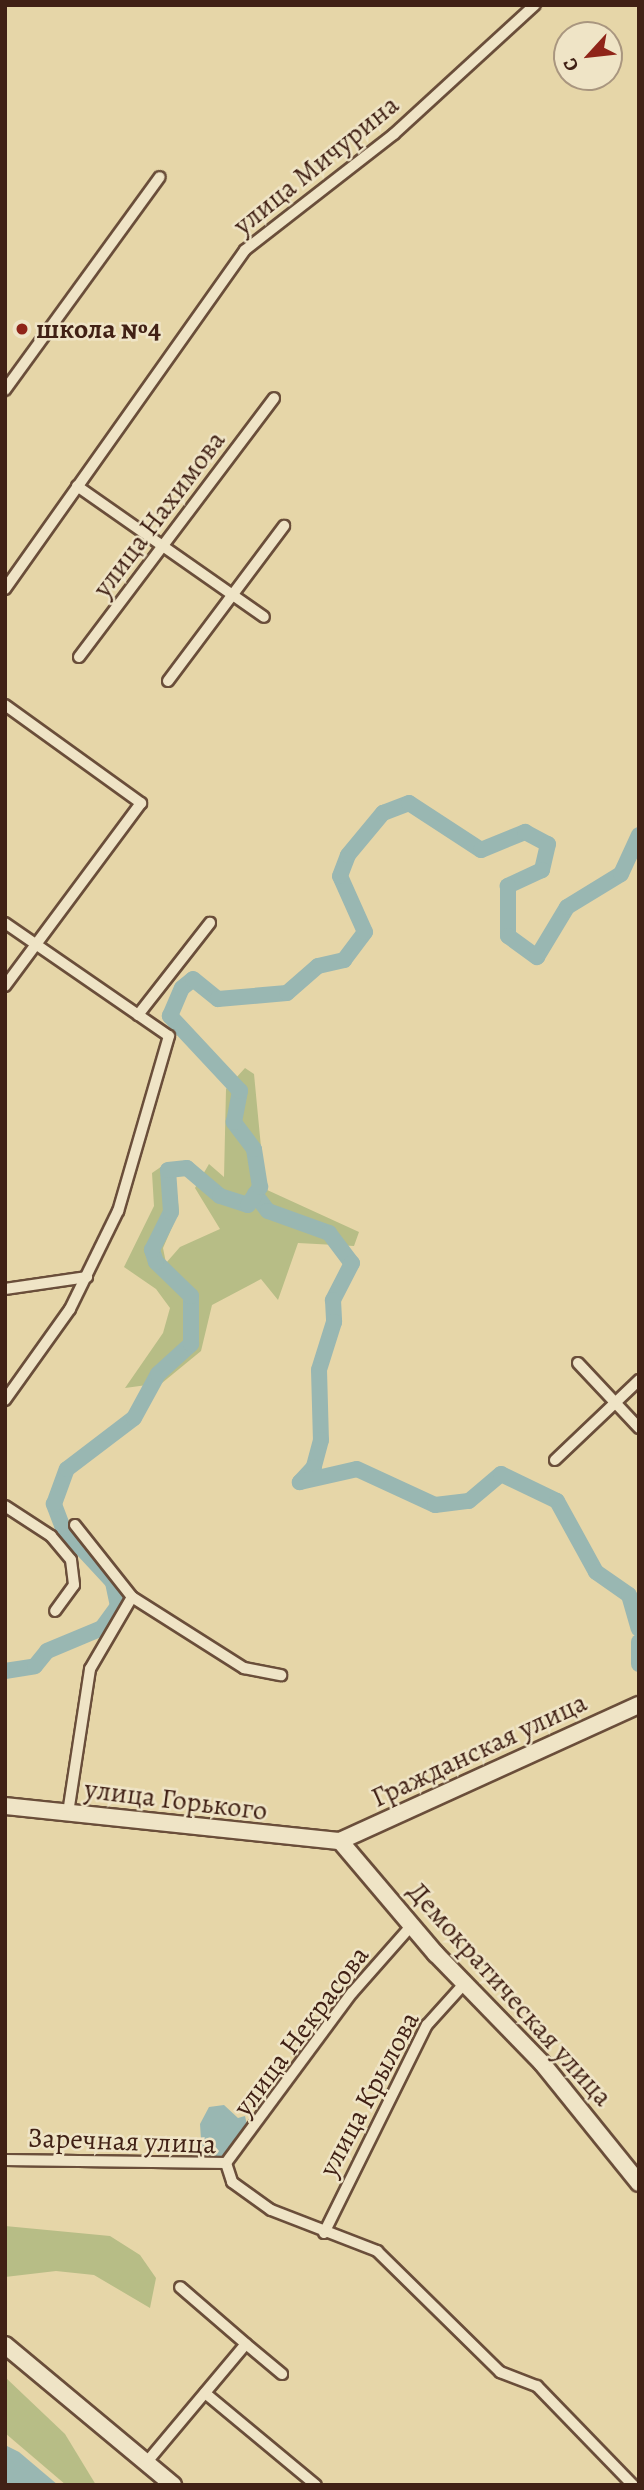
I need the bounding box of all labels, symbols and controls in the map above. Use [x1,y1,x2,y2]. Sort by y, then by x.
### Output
north arrow [553,21,623,91]
text: С [557,54,585,76]
street label: улица Мичурина [226,88,406,242]
place label: школа №4 [36,312,161,346]
marker: школа №4 [14,321,30,337]
street label: улица Нахимова [85,424,233,604]
street label: Гражданская улица [366,1685,592,1815]
street label: улица Горького [83,1772,269,1828]
street label: Демократическая улица [400,1875,620,2113]
street label: улица Некрасова [226,1939,376,2123]
street label: улица Крылова [311,2006,427,2182]
street label: Заречная улица [27,2121,217,2161]

